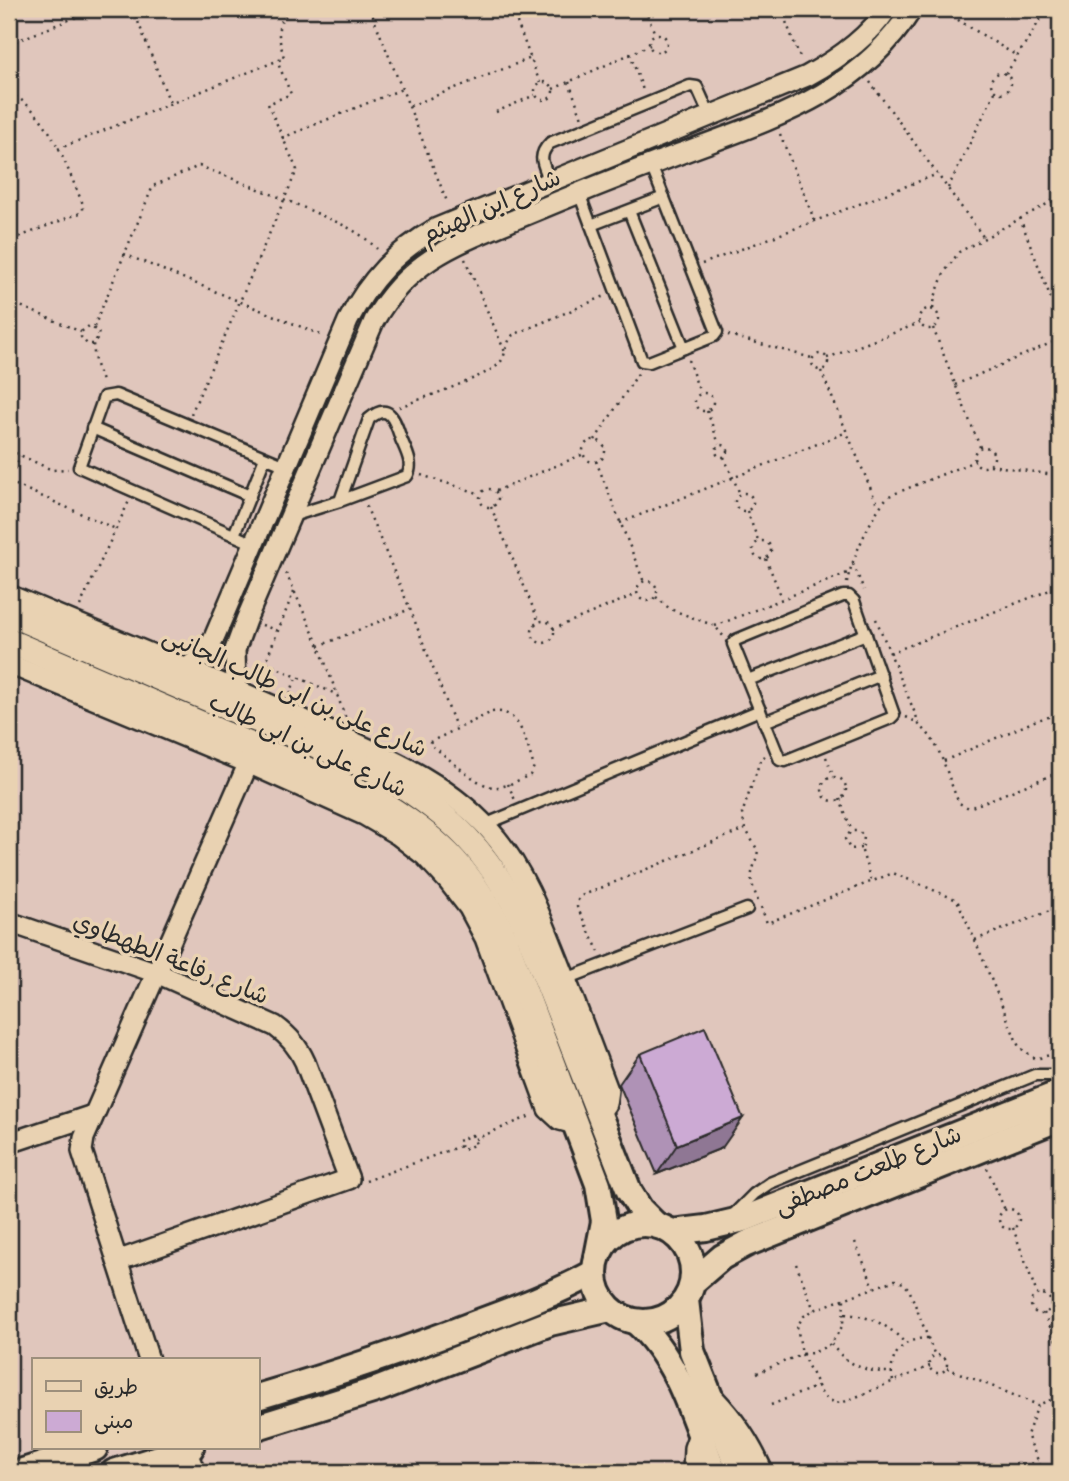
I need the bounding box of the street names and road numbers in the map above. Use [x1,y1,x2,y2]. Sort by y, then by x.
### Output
street label: شارع ابن الهيثم [417,163,567,255]
street label: شارع على بن ابى طالب الجانبى [159,621,431,763]
street label: شارع على بن ابى طالب [205,687,411,803]
street label: شارع رفاعة الطهطاوي [67,906,273,1016]
street label: شارع طلعت مصطفى [770,1120,968,1226]

